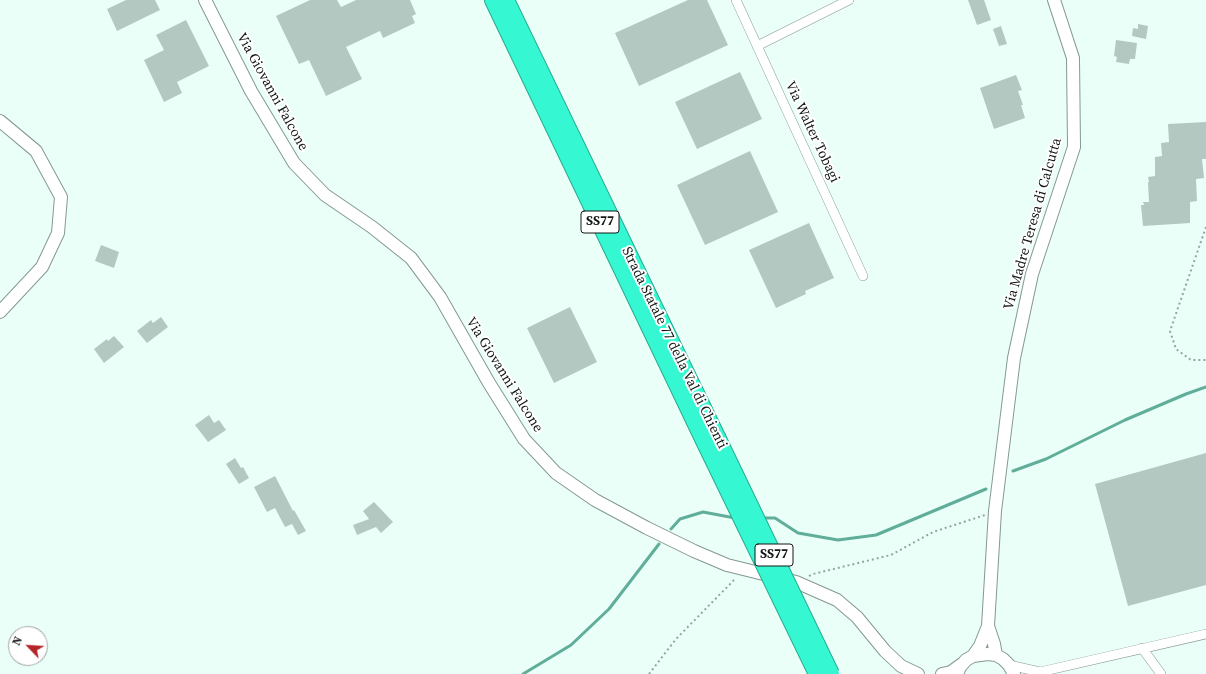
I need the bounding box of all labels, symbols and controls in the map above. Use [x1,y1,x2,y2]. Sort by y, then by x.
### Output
street label: Via Giovanni Falcone [233,30,311,154]
street label: Via Walter Tobagi [781,79,843,185]
street label: Via Madre Teresa di Calcutta [1000,136,1066,312]
road number: SS77 [581,211,619,233]
street label: Strada Statale 77 della Val di Chienti [618,244,730,452]
street label: Via Giovanni Falcone [462,314,546,436]
road number: SS77 [755,544,793,566]
north arrow [8,626,48,666]
text: N [9,634,26,648]

